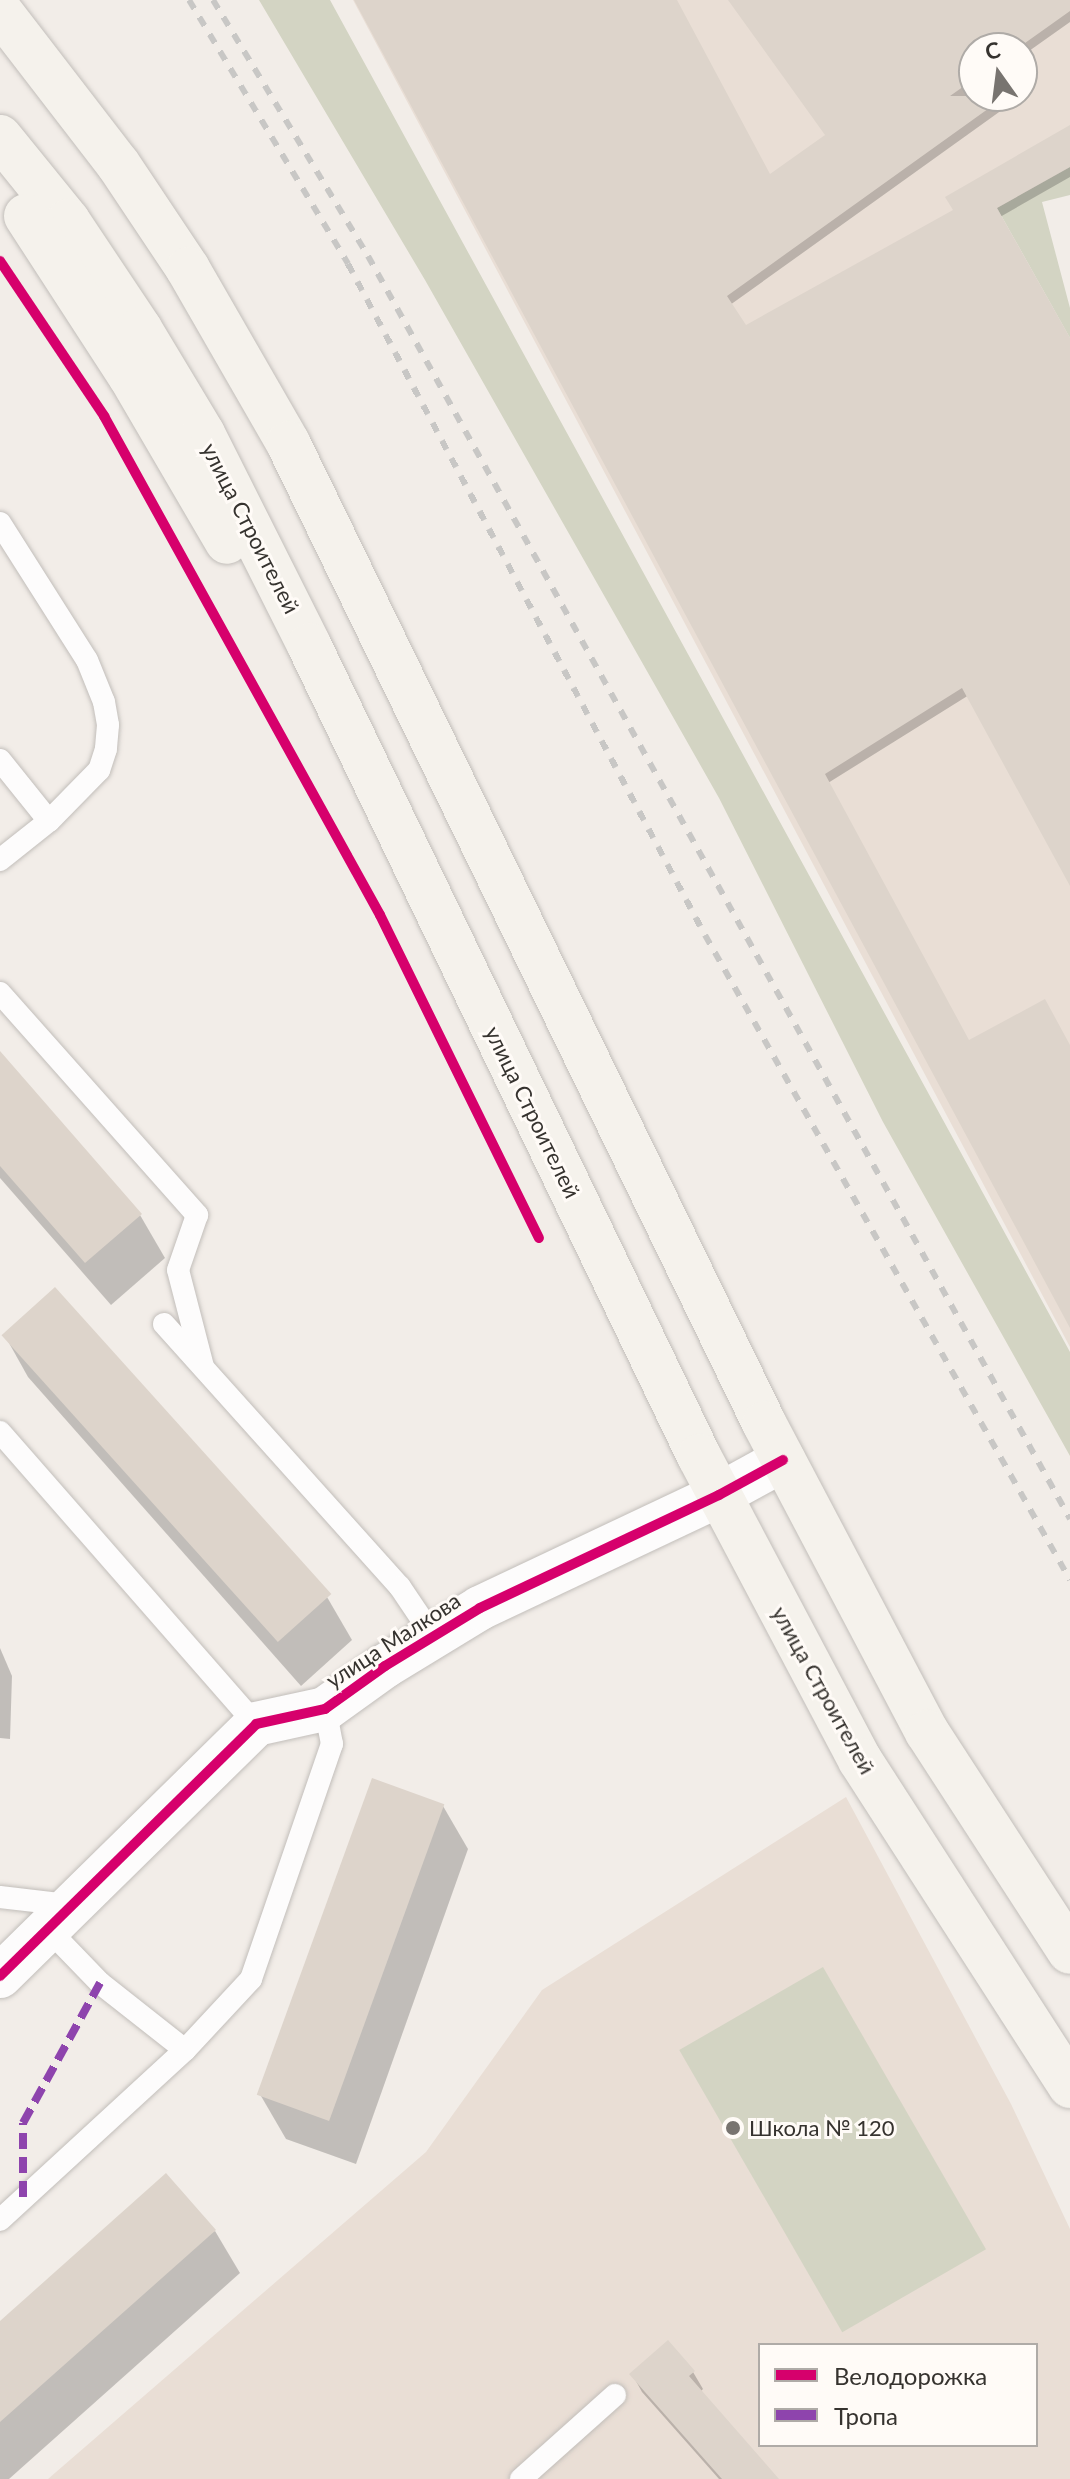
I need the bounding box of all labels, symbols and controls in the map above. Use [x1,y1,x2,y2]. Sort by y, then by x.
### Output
north arrow [958,32,1038,112]
text: С [982,35,1003,65]
street label: улица Строителей [197,438,305,618]
street label: улица Строителей [480,1022,586,1202]
street label: улица Малкова [321,1587,465,1693]
street label: улица Строителей [767,1601,881,1779]
place label: Школа № 120 [749,2115,894,2141]
marker: Школа № 120 [724,2119,742,2137]
legend [758,2343,1038,2447]
text: Велодорожка [834,2361,987,2390]
text: Тропа [834,2401,898,2430]

